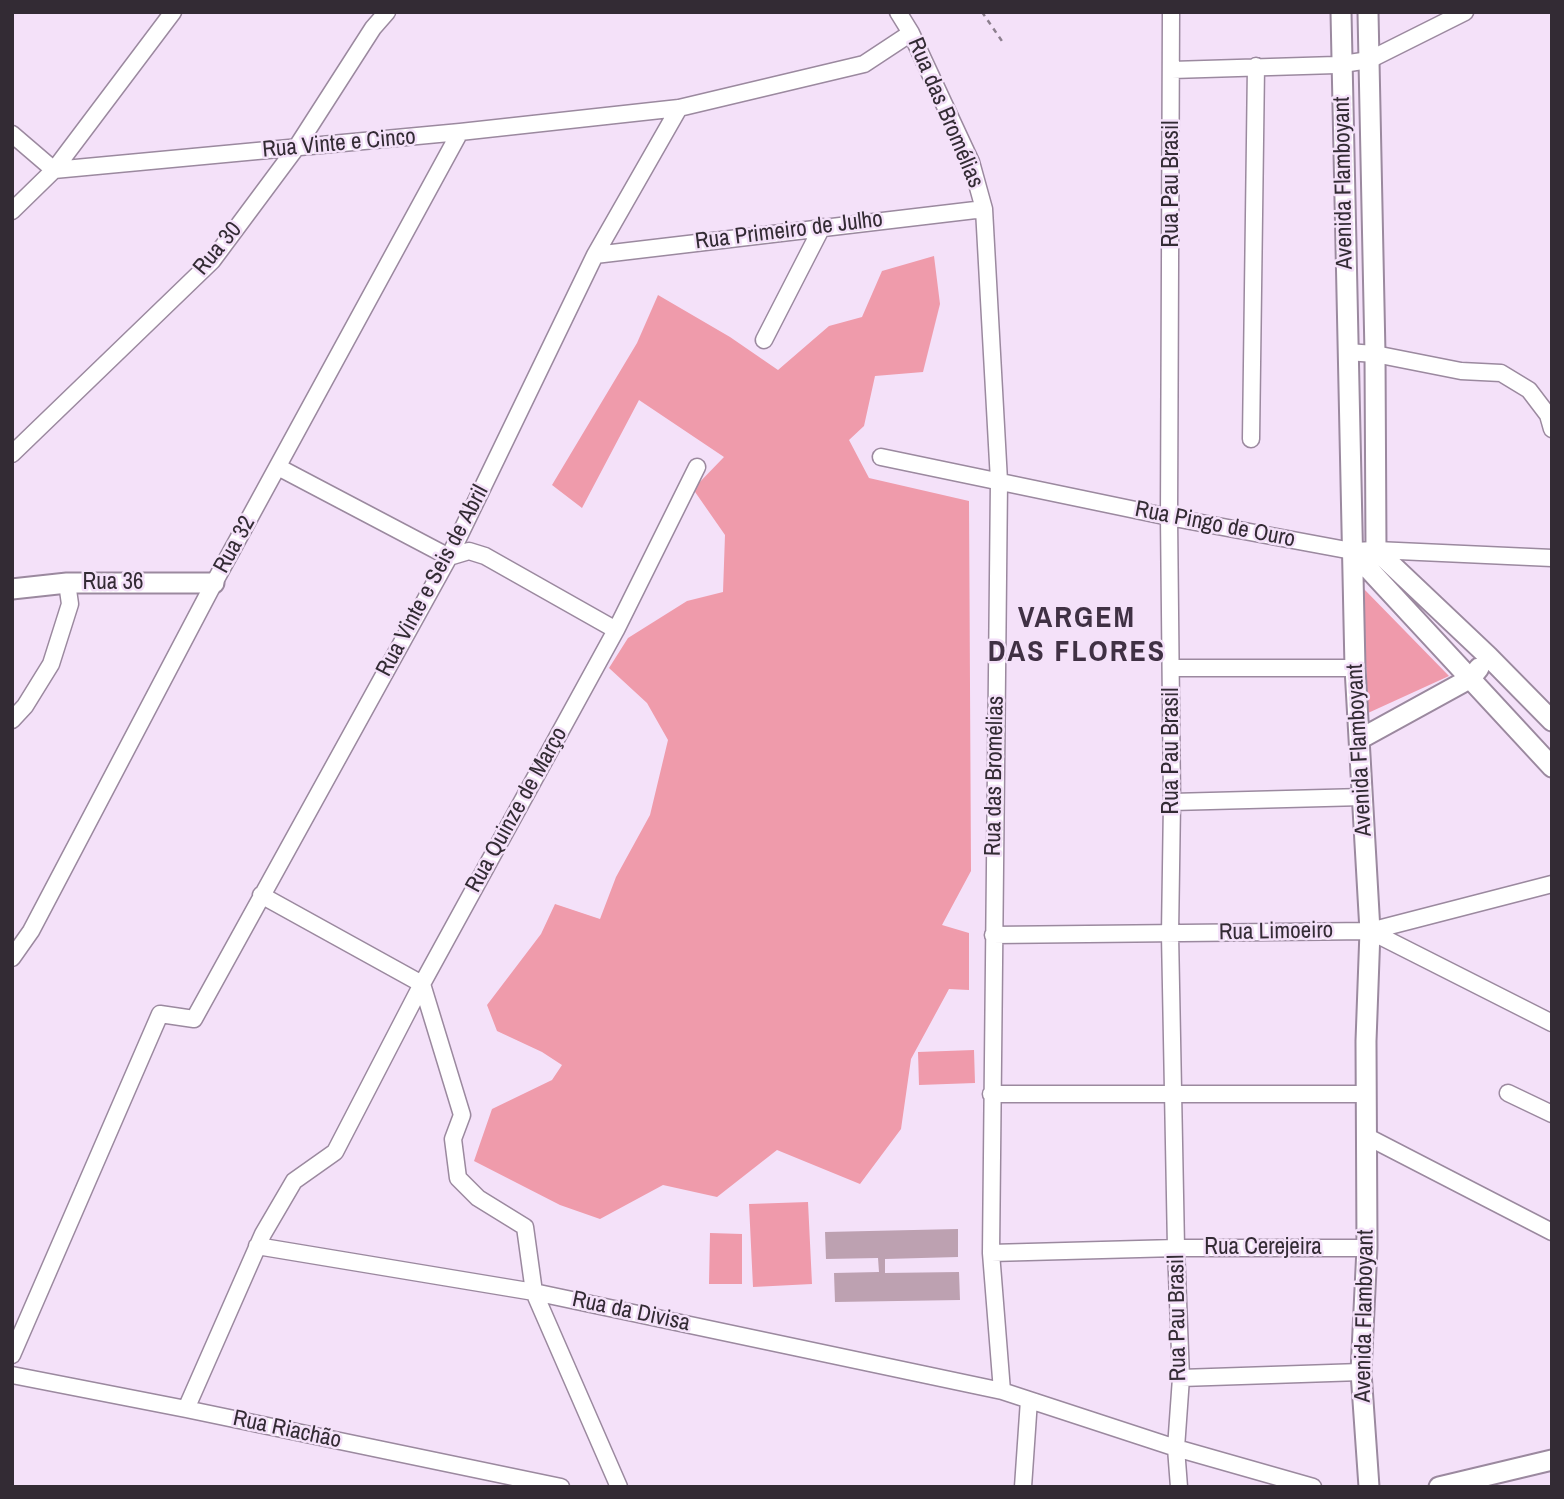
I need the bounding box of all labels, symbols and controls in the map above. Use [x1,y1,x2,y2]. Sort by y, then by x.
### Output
street label: Rua das Bromélias [901,34,989,192]
street label: Avenida Flamboyant [1329,96,1359,270]
street label: Rua Pau Brasil [1158,121,1186,247]
street label: Rua Vinte e Cinco [261,124,417,164]
street label: Rua Primeiro de Julho [694,206,884,256]
street label: Rua 30 [188,217,248,281]
street label: Rua Vinte e Seis de Abril [371,481,495,681]
street label: Rua Pingo de Ouro [1133,496,1297,554]
street label: Rua 32 [208,512,262,578]
street label: Rua 36 [83,569,143,597]
district label: VARGEM DAS FLORES [989,601,1165,672]
street label: Avenida Flamboyant [1342,663,1378,837]
street label: Rua Pau Brasil [1158,688,1186,814]
street label: Rua das Bromélias [980,696,1010,856]
street label: Rua Quinze de Março [460,723,574,897]
street label: Rua Limoeiro [1219,917,1333,947]
street label: Avenida Flamboyant [1350,1229,1380,1403]
street label: Rua Cerejeira [1204,1234,1322,1262]
street label: Rua Pau Brasil [1163,1254,1193,1382]
street label: Rua da Divisa [570,1286,692,1338]
street label: Rua Riachão [230,1405,344,1455]

